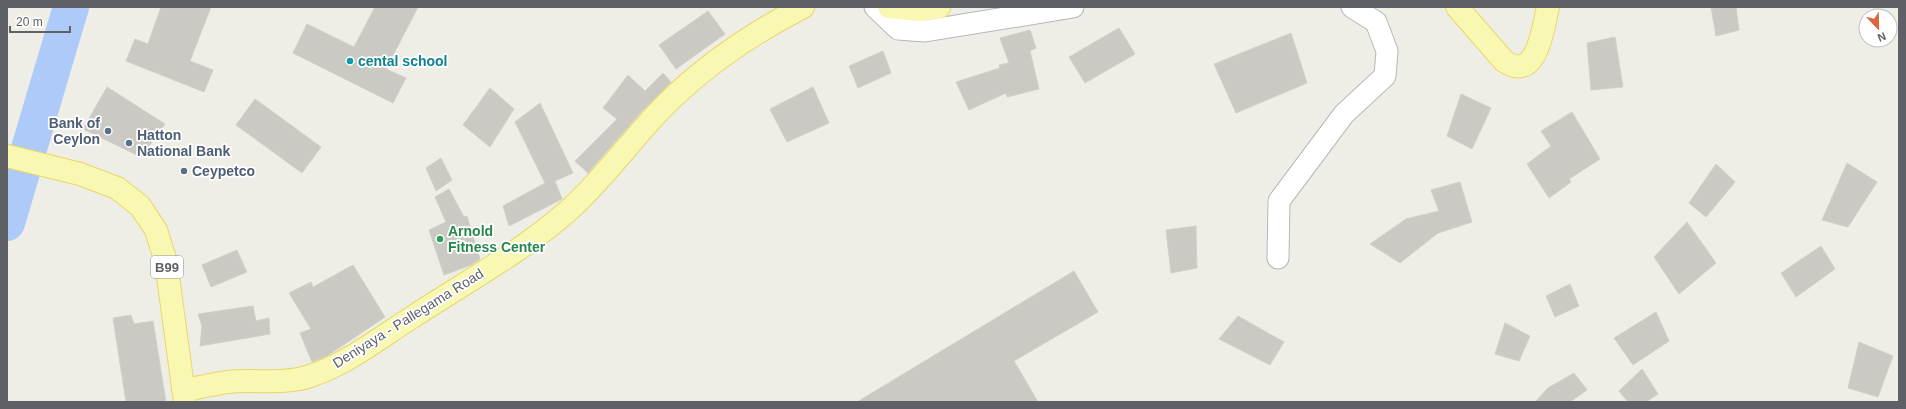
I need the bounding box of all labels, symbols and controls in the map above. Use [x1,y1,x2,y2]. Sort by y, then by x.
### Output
scale bar [10,8,70,34]
north arrow [1858,8,1898,48]
text: 20 m [16,15,43,29]
text: N [1876,30,1888,44]
place label: cental school [358,53,447,69]
marker: cental school [345,56,355,66]
place label: Bank of Ceylon [49,115,100,147]
marker: Bank of Ceylon [103,126,113,136]
place label: Hatton National Bank [137,127,231,159]
marker: Hatton National Bank [124,138,134,148]
place label: Ceypetco [192,163,255,179]
marker: Ceypetco [179,166,189,176]
place label: Arnold Fitness Center [448,223,546,255]
marker: Arnold Fitness Center [435,234,445,244]
road number: B99 [151,256,183,278]
street label: Deniyaya - Pallegama Road [330,265,486,371]

